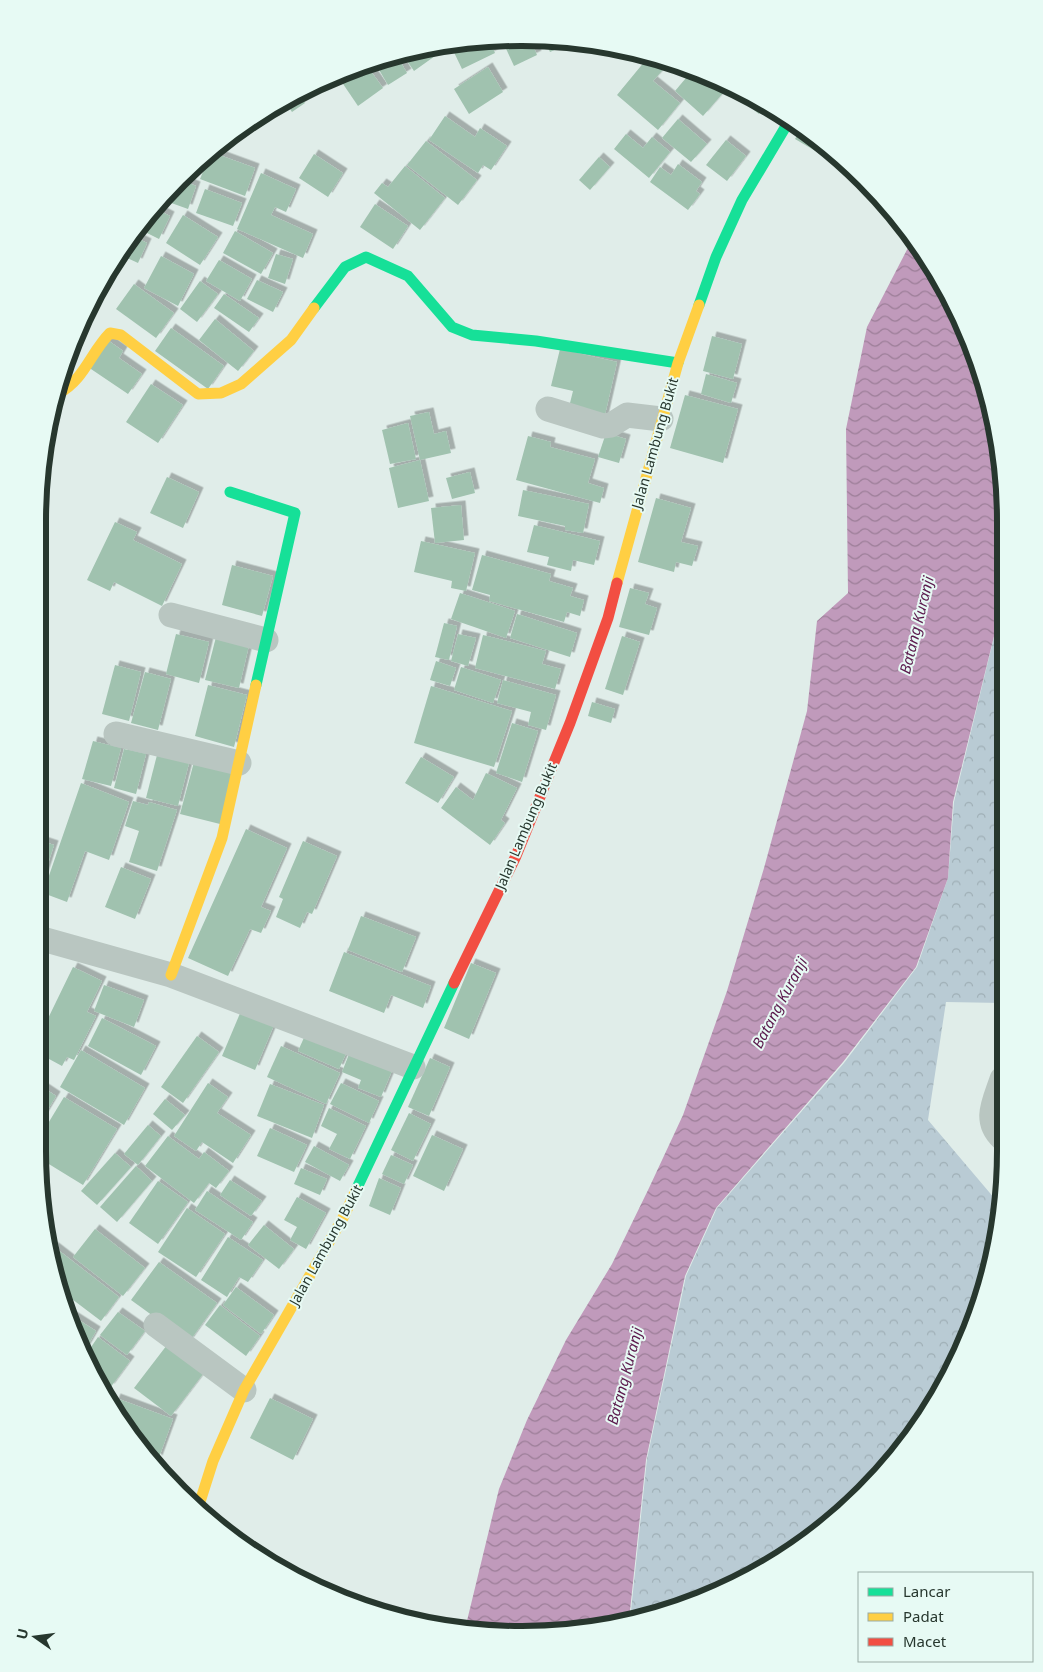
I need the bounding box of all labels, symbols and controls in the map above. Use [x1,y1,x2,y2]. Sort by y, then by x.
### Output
street label: Jalan Lambung Bukit [626,375,682,513]
water label: Batang Kuranji [894,573,938,676]
street label: Jalan Lambung Bukit [489,760,561,894]
water label: Batang Kuranji [747,953,812,1051]
street label: Jalan Lambung Bukit [283,1181,367,1310]
water label: Batang Kuranji [601,1324,647,1427]
legend [858,1572,1033,1662]
text: Lancar [903,1581,950,1601]
text: Padat [903,1606,944,1626]
north arrow [10,1612,60,1662]
text: U [11,1626,32,1641]
text: Macet [903,1631,947,1651]

